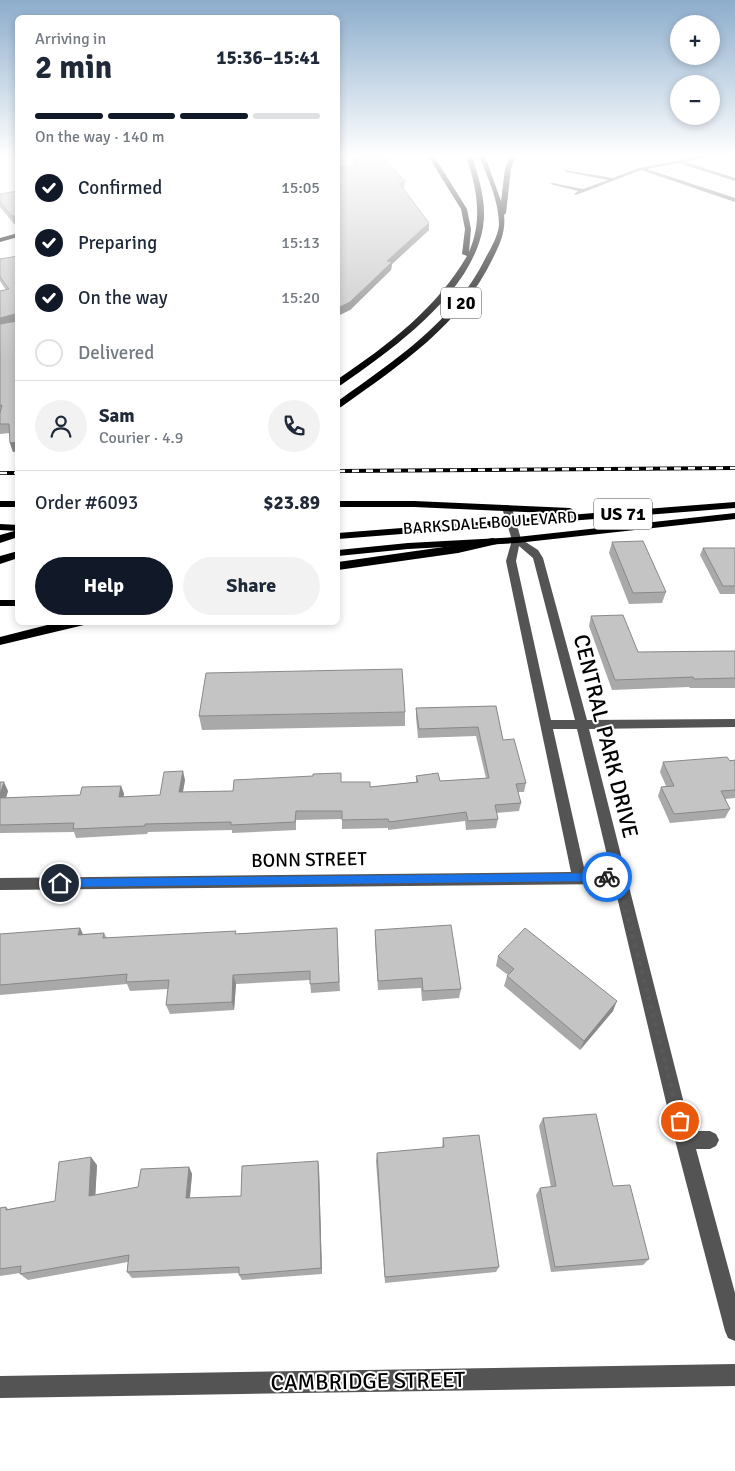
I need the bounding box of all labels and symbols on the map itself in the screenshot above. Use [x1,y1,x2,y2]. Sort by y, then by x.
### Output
road number: I 20 [441,288,481,318]
road number: US 71 [594,498,652,530]
street label: BARKSDALE BOULEVARD [402,507,578,539]
street label: CENTRAL PARK DRIVE [568,631,644,841]
street label: BONN STREET [251,847,368,873]
courier [582,852,632,902]
pin [39,862,81,904]
pin [659,1100,701,1142]
street label: CAMBRIDGE STREET [270,1366,466,1396]

